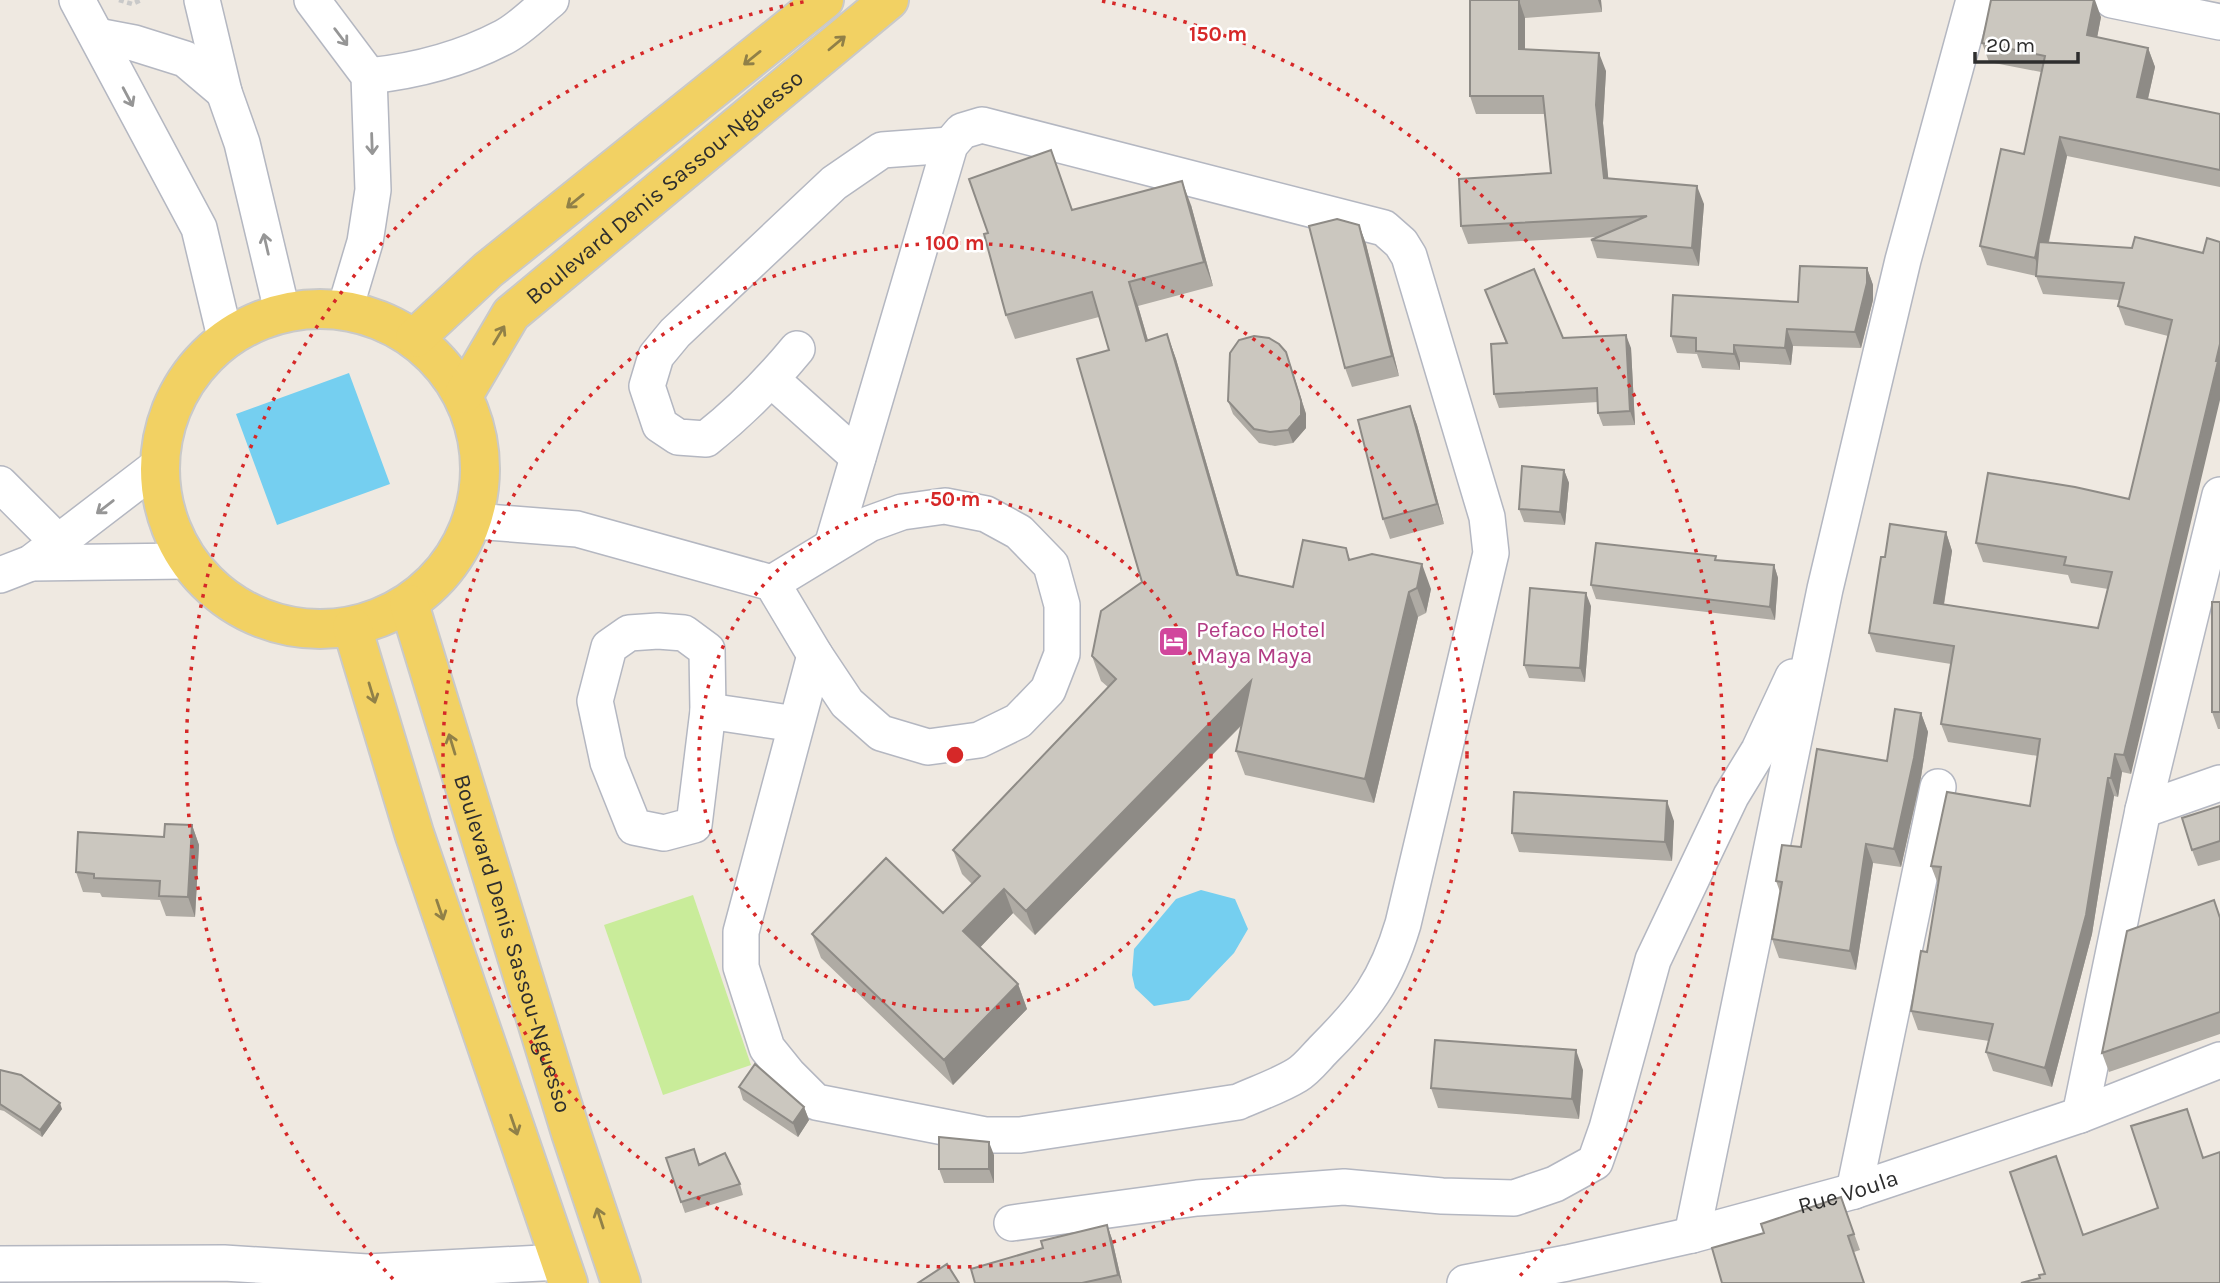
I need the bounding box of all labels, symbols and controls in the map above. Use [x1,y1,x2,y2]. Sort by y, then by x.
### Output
scale bar [1975,21,2078,65]
text: 150 m [1189,22,1247,46]
one-way arrow [334,28,349,46]
text: 20 m [1986,33,2035,57]
one-way arrow [828,36,846,51]
one-way arrow [743,50,761,66]
street label: Boulevard Denis Sassou-Nguesso [520,64,809,310]
one-way arrow [122,86,136,106]
one-way arrow [365,132,378,155]
one-way arrow [566,193,584,208]
text: 100 m [925,231,985,255]
one-way arrow [259,234,272,256]
one-way arrow [492,325,506,345]
text: 50 m [930,487,980,511]
one-way arrow [97,499,115,514]
place label: Pefaco Hotel Maya Maya [1196,616,1326,669]
hotel icon: Pefaco Hotel Maya Maya [1156,625,1190,659]
one-way arrow [366,681,379,703]
one-way arrow [444,733,457,755]
centre of rings [943,743,967,767]
street label: Boulevard Denis Sassou-Nguesso [448,771,577,1116]
one-way arrow [435,898,448,920]
one-way arrow [509,1113,521,1135]
street label: Rue Voula [1795,1164,1902,1220]
one-way arrow [592,1208,605,1230]

